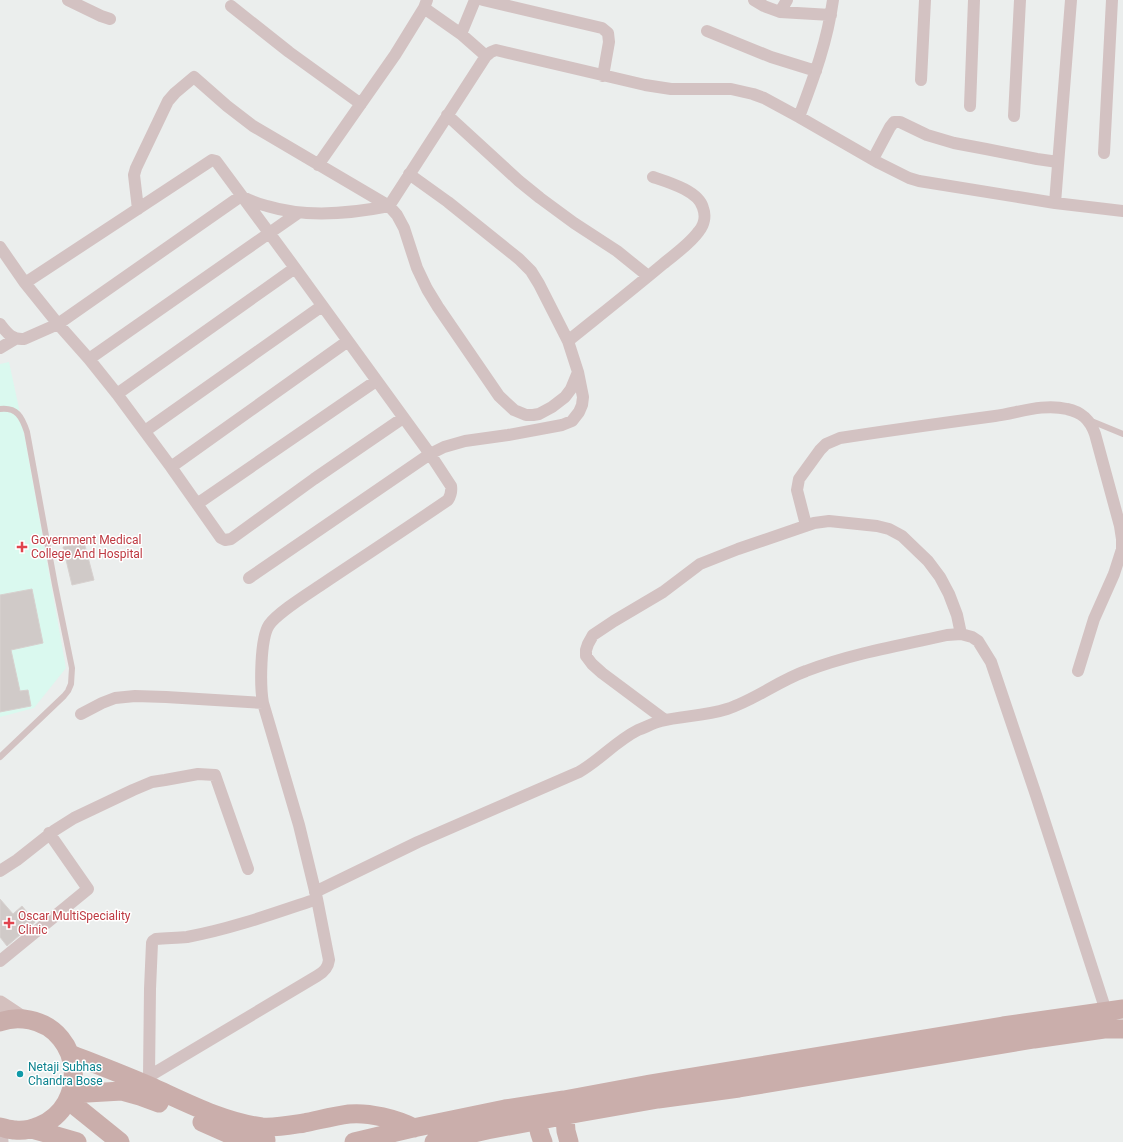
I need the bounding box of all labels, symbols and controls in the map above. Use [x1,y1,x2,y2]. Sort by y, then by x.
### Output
place label: Government Medical College And Hospital [31,533,143,561]
marker: Government Medical College And Hospital [16,541,28,553]
place label: Oscar MultiSpeciality Clinic [18,909,131,937]
marker: Oscar MultiSpeciality Clinic [3,917,15,929]
place label: Netaji Subhas Chandra Bose [28,1060,103,1088]
marker: Netaji Subhas Chandra Bose [15,1069,25,1079]

